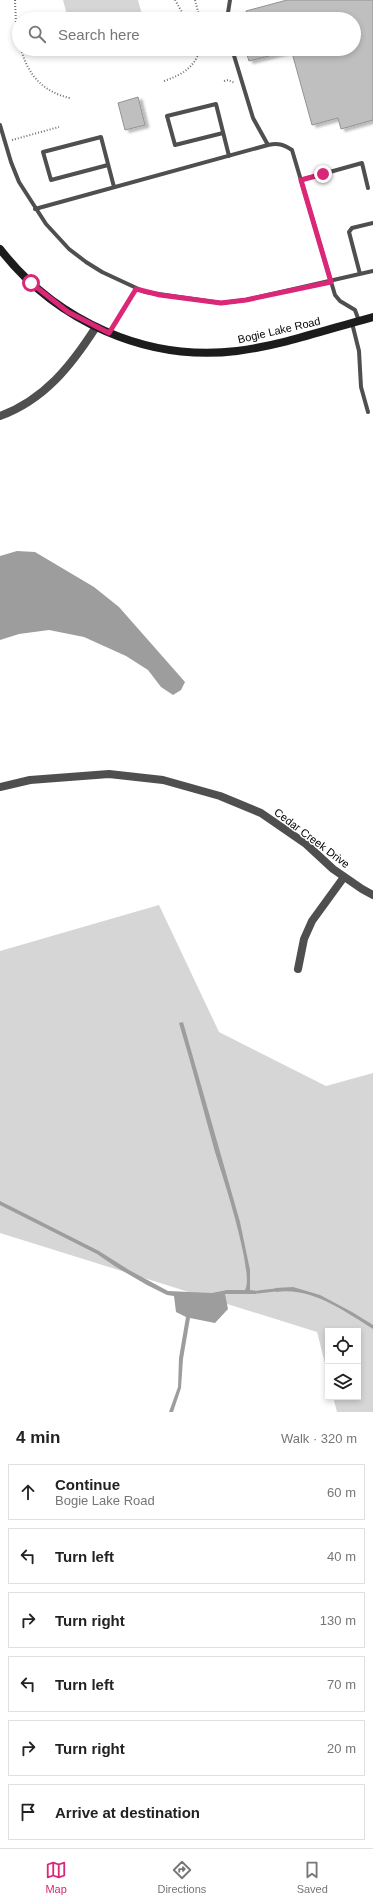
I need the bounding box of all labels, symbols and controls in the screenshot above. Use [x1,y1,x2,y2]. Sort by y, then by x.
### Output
search box [12,12,361,56]
icon: search [26,23,48,45]
text: Search here [58,26,140,43]
route end [314,165,332,183]
route start [22,274,40,292]
street label: Bogie Lake Road [237,315,321,345]
street label: Cedar Creek Drive [272,806,352,870]
map controls [325,1328,361,1400]
button: locate [325,1328,361,1364]
button: layers [325,1364,361,1400]
text: 4 min [16,1428,60,1447]
text: Walk · 320 m [281,1431,357,1446]
text: Continue [55,1476,120,1493]
icon: ahead [17,1481,39,1503]
text: 60 m [327,1485,356,1500]
text: Bogie Lake Road [55,1493,155,1508]
icon: left [17,1545,39,1567]
text: Turn left [55,1548,114,1565]
text: 40 m [327,1549,356,1564]
icon: right [17,1609,39,1631]
text: Turn right [55,1612,125,1629]
text: 130 m [320,1613,356,1628]
icon: left [17,1673,39,1695]
text: Turn left [55,1676,114,1693]
text: 70 m [327,1677,356,1692]
icon: right [17,1737,39,1759]
text: Turn right [55,1740,125,1757]
text: 20 m [327,1741,356,1756]
icon: arrive [17,1801,39,1823]
text: Arrive at destination [55,1804,200,1821]
tab: Map [45,1859,67,1895]
tab: Directions [157,1859,206,1895]
tab: Saved [297,1859,328,1895]

